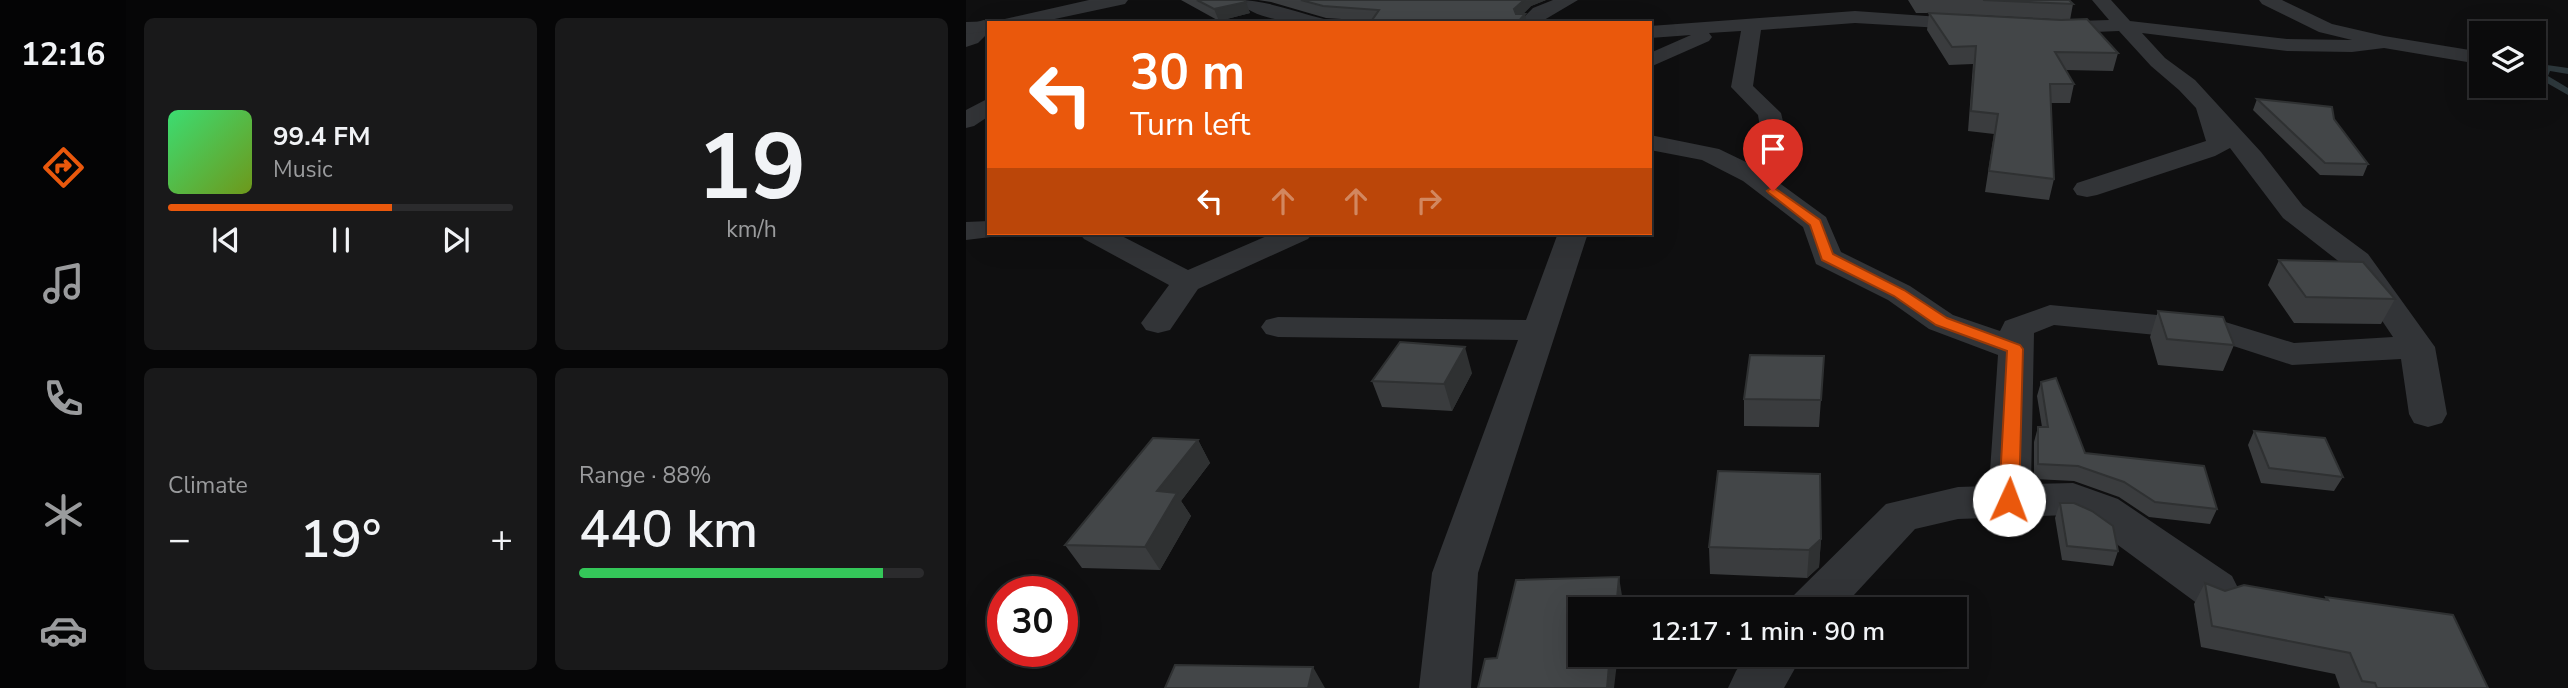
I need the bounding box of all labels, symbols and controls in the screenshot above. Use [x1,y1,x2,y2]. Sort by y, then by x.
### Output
map controls [2469,21,2546,98]
button: layers [2469,21,2546,98]
text: 12:16 [21,33,105,76]
text: 30 m [1130,39,1245,106]
icon: left [1015,49,1106,140]
text: Turn left [1130,103,1250,146]
text: 19 [697,106,806,230]
text: 99.4 FM [273,119,370,154]
pin [1743,119,1803,191]
icon: arrive [1754,130,1792,168]
icon: directions [39,143,88,192]
text: Music [273,154,333,185]
icon: left [1191,182,1229,220]
icon: ahead [1264,182,1302,220]
icon: ahead [1337,182,1375,220]
icon: right [1410,182,1448,220]
text: km/h [726,214,777,245]
icon: previous [207,221,245,259]
icon: pause [322,221,360,259]
icon: next [437,221,475,259]
icon: music [39,259,88,308]
icon: phone [39,374,88,423]
text: Range · 88% [579,460,711,491]
position arrow [1972,463,2046,537]
text: Climate [168,470,248,501]
icon: climate [39,490,88,539]
text: 440 km [579,494,758,565]
text: 19° [300,504,381,575]
text: − [168,514,191,565]
text: + [490,514,513,565]
speed limit sign: 30 [987,576,1078,667]
icon: car [39,606,88,655]
text: 12:17 · 1 min · 90 m [1650,614,1885,649]

